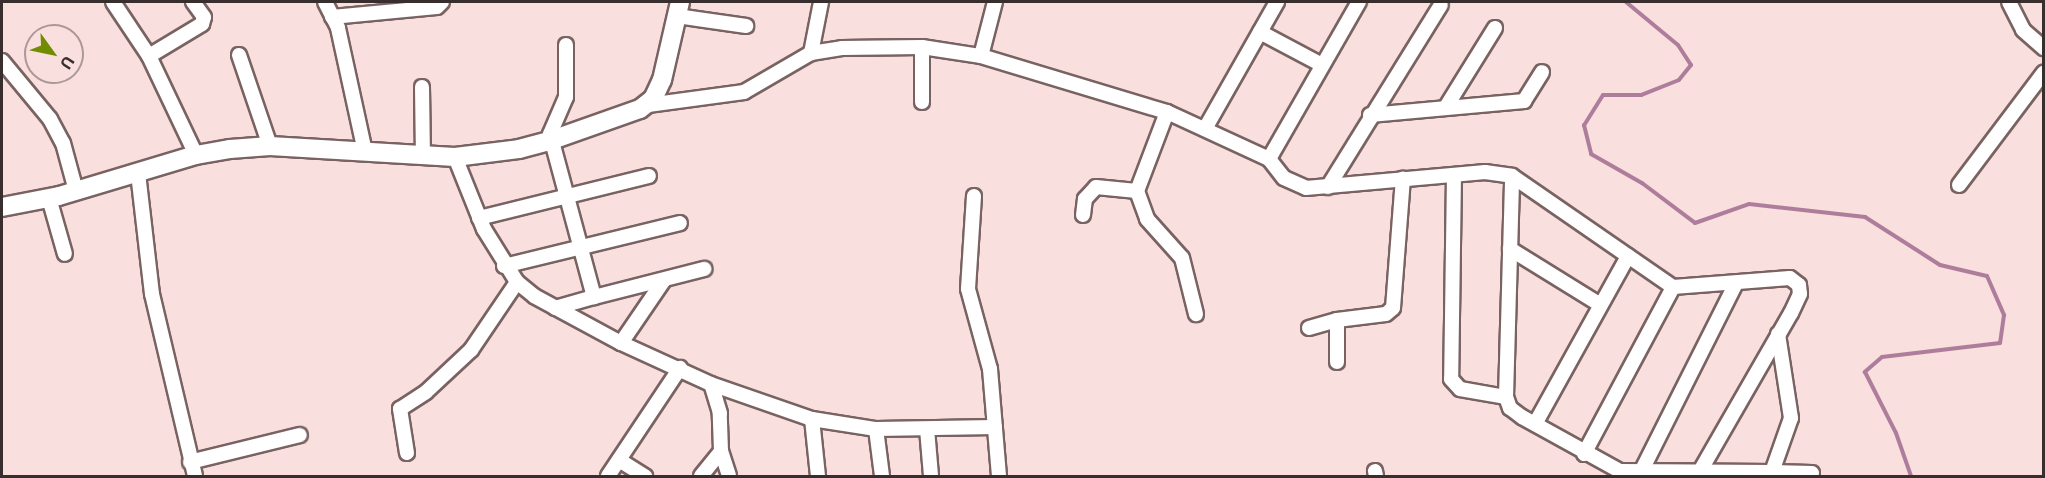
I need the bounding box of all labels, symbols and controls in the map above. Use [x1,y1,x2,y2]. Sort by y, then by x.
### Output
north arrow [24,24,84,84]
text: U [55,52,80,74]

